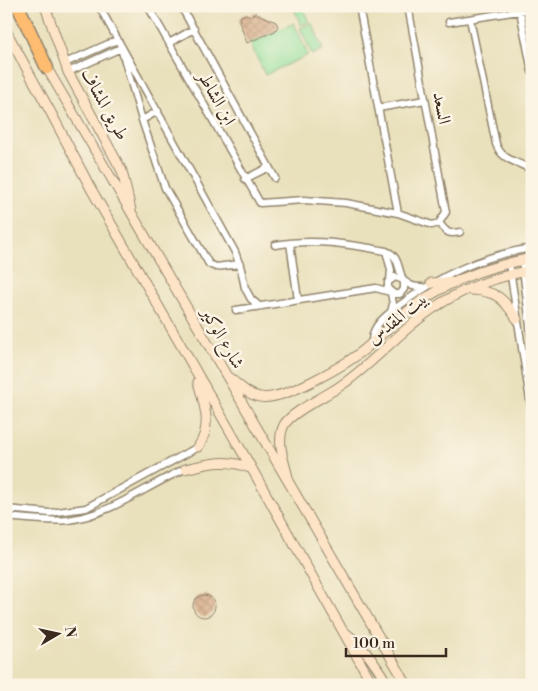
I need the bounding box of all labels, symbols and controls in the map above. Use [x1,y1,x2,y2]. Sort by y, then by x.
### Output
street label: طريق المشاف [75,64,134,144]
street label: ابن الشاطر [191,65,241,130]
street label: السعد [427,90,456,126]
street label: بيت المقدس [362,287,432,350]
street label: شارع الوكير [192,302,249,375]
north arrow [32,608,82,658]
text: N [60,625,80,639]
scale bar [346,626,446,658]
text: 100 m [353,634,395,653]

